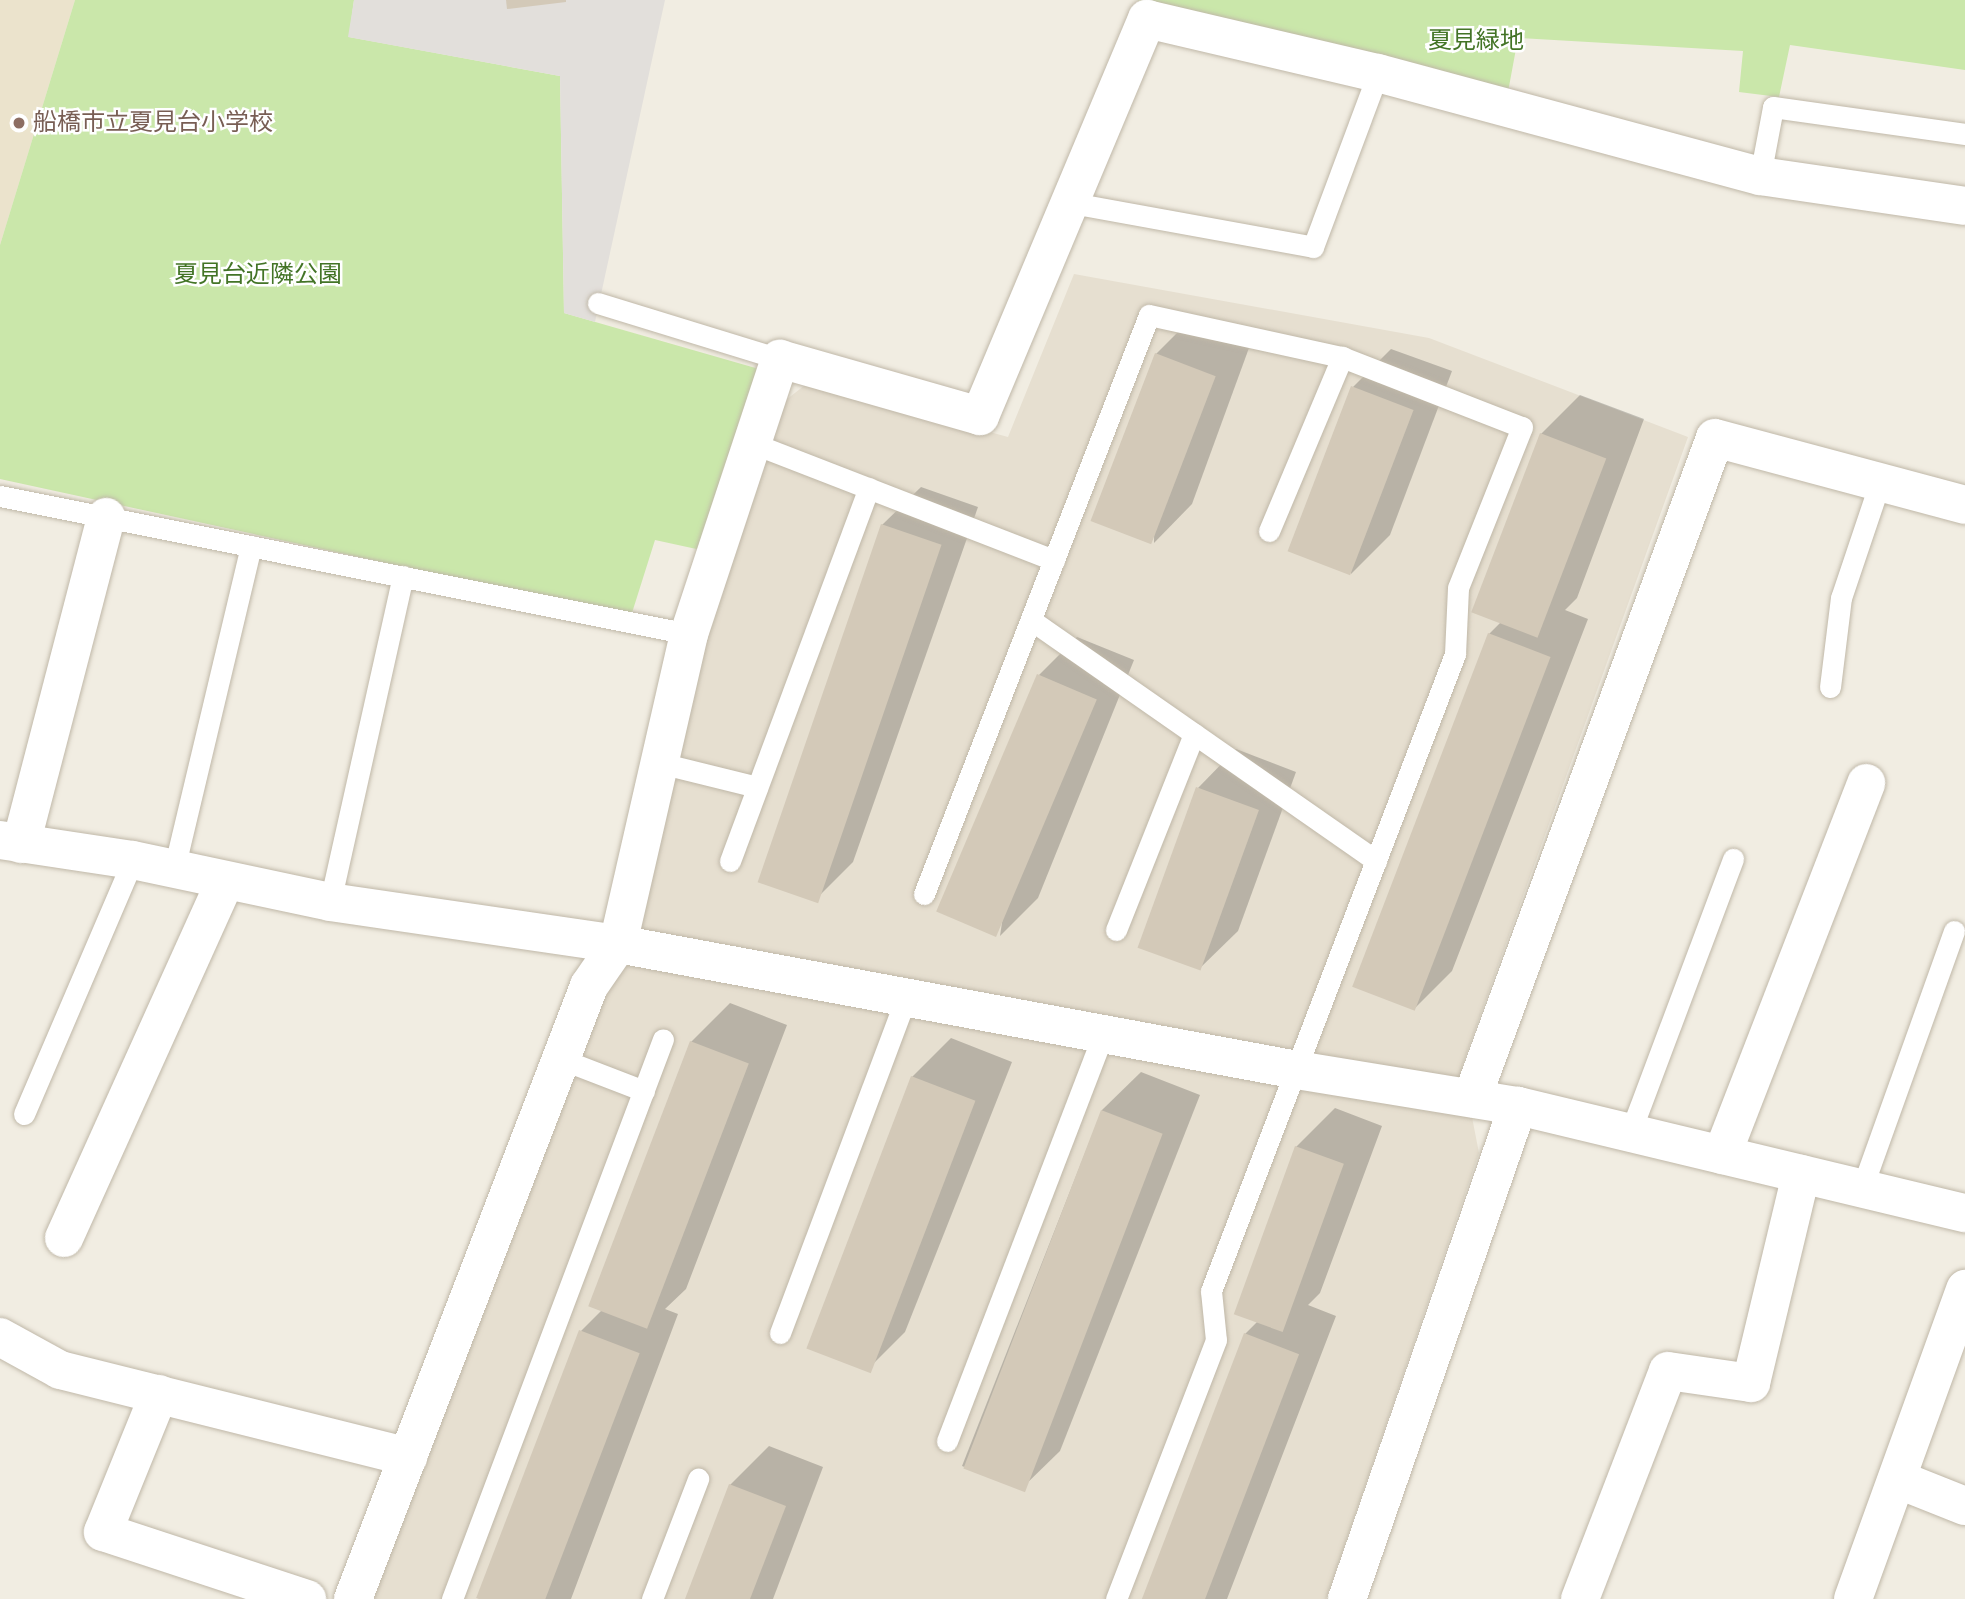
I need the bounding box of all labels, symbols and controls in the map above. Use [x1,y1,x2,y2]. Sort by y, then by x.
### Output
park label: 夏見緑地 [1428,27,1524,55]
place label: 船橋市立夏見台小学校 [33,109,273,137]
marker: 船橋市立夏見台小学校 [11,115,27,131]
park label: 夏見台近隣公園 [174,261,342,289]

